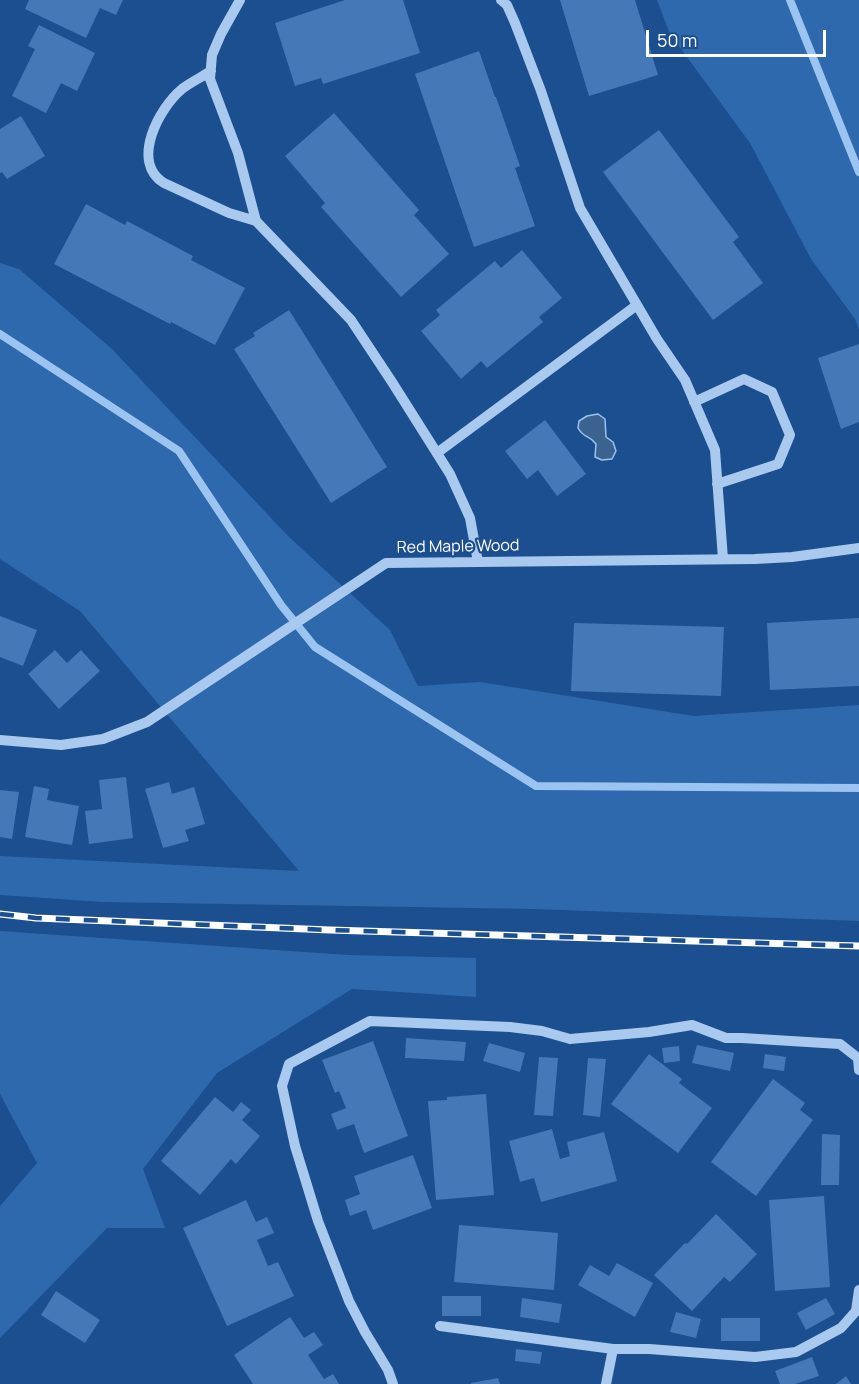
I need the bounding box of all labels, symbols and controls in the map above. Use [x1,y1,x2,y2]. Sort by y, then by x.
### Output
scale bar [649,18,829,56]
text: 50 m [657,28,697,52]
street label: Red Maple Wood [397,536,519,558]

